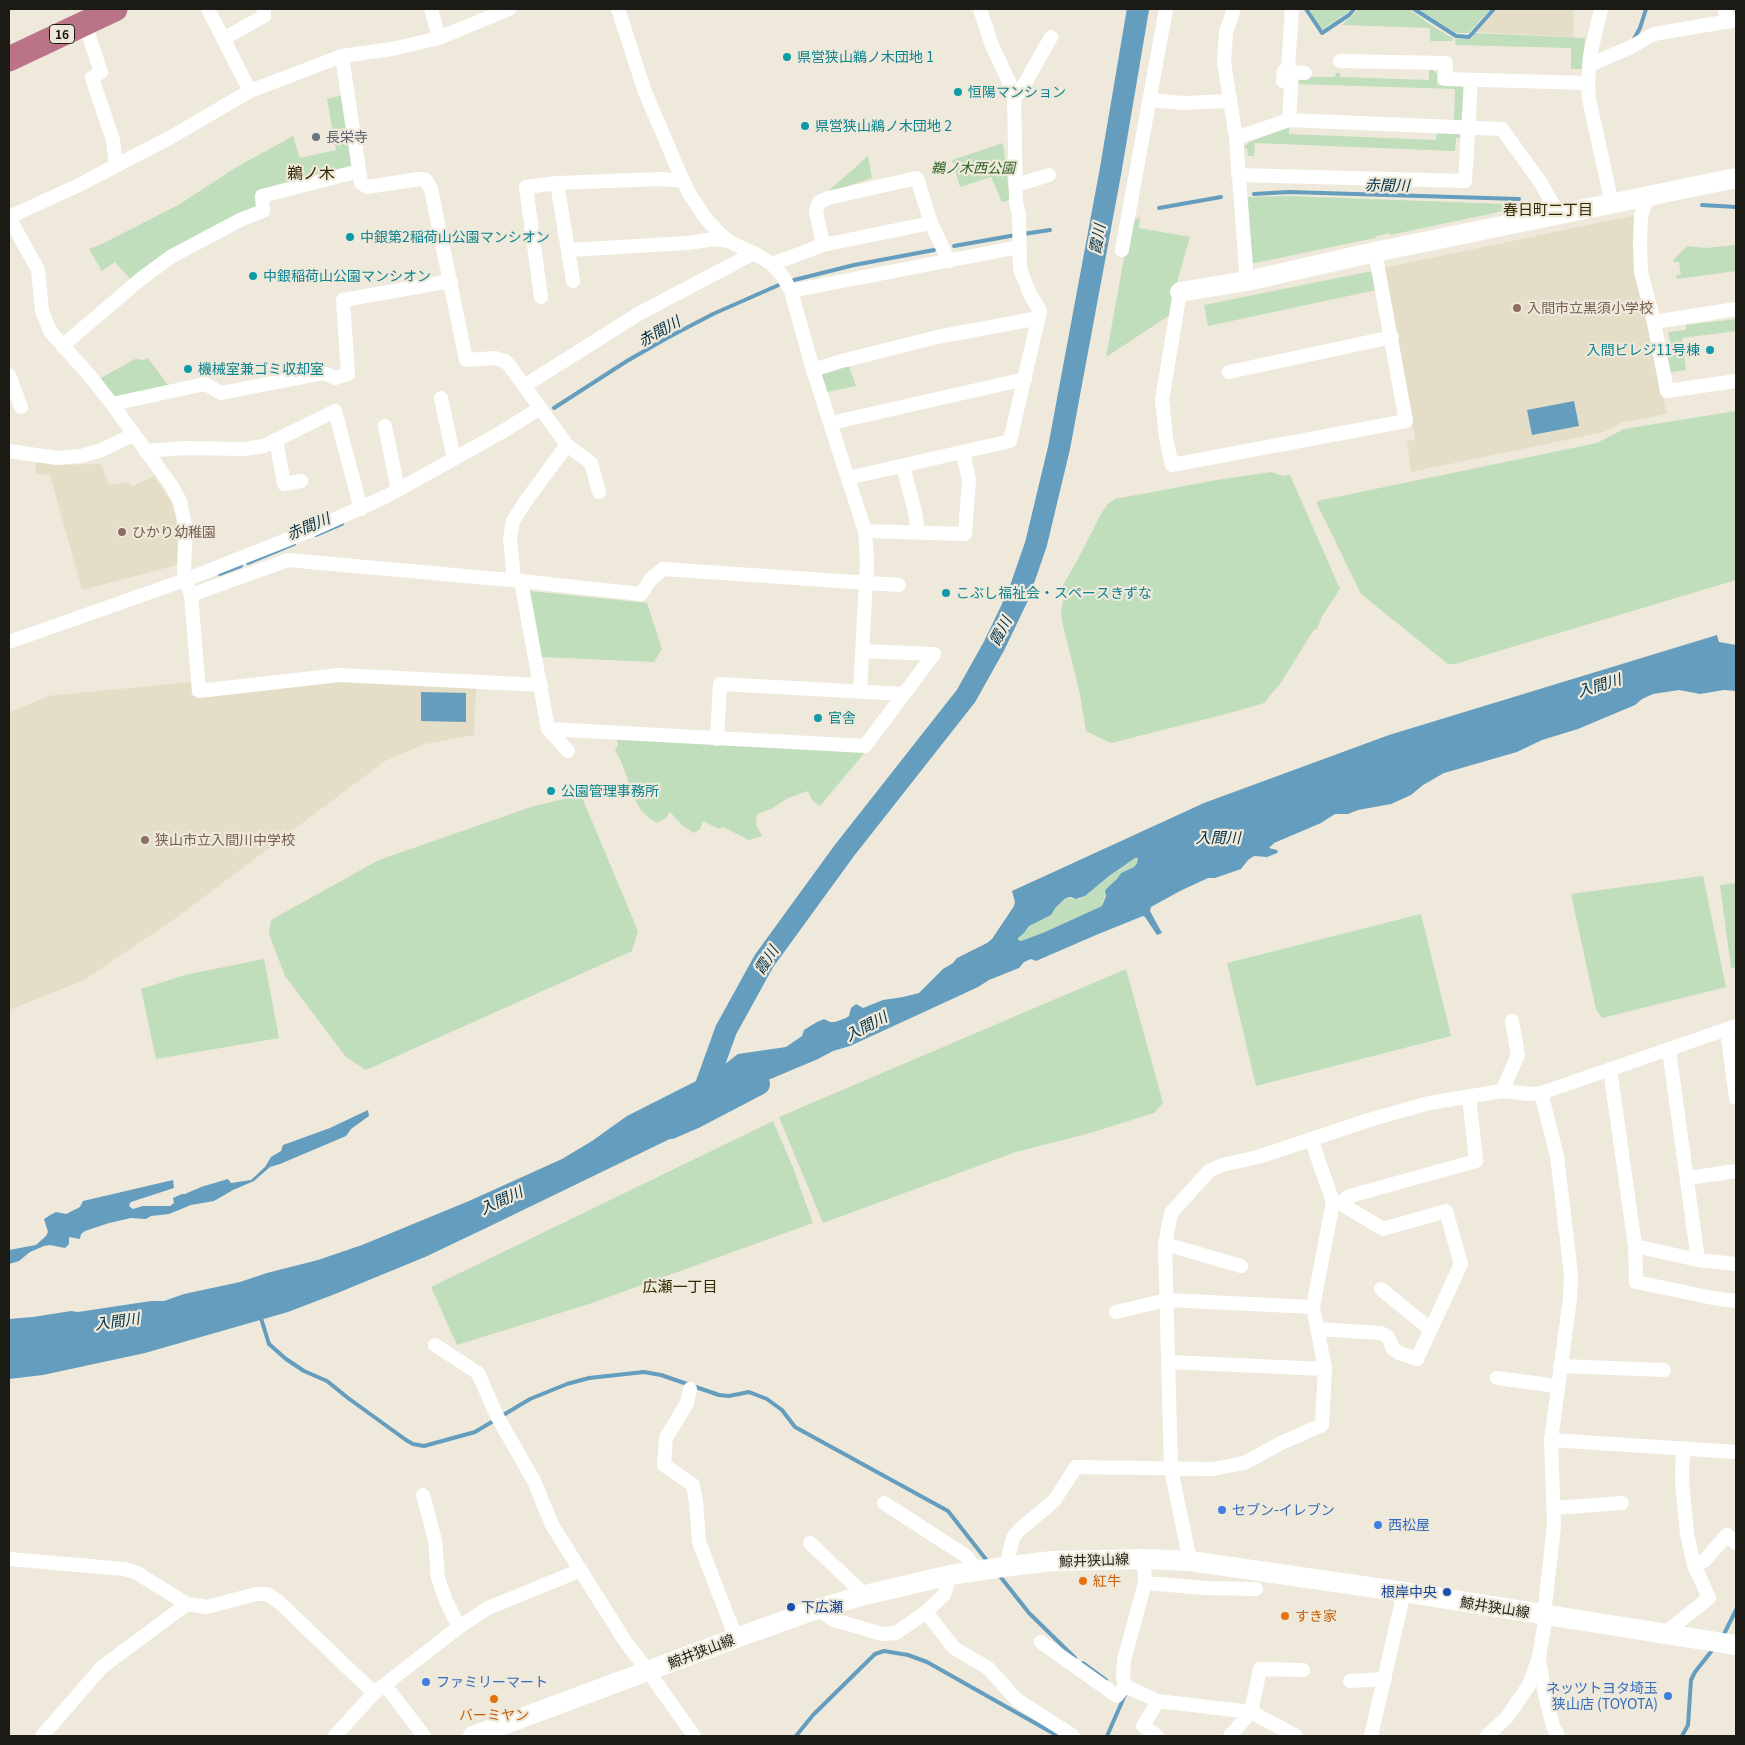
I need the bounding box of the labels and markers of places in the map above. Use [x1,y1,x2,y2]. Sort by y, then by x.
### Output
place label: 県営狭山鵜ノ木団地 1 [797,49,934,65]
marker: 県営狭山鵜ノ木団地 1 [781,51,793,63]
place label: 恒陽マンション [968,84,1066,100]
marker: 恒陽マンション [952,86,964,98]
place label: 県営狭山鵜ノ木団地 2 [815,118,952,134]
marker: 県営狭山鵜ノ木団地 2 [799,120,811,132]
place label: 長栄寺 [326,129,368,145]
marker: 長栄寺 [310,131,322,143]
place label: 中銀第2稲荷山公園マンシオン [360,229,550,245]
marker: 中銀第2稲荷山公園マンシオン [344,231,356,243]
place label: 中銀稲荷山公園マンシオン [263,268,431,284]
marker: 中銀稲荷山公園マンシオン [247,270,259,282]
place label: 入間市立黒須小学校 [1527,300,1653,316]
marker: 入間市立黒須小学校 [1511,302,1523,314]
place label: 入間ビレジ11号棟 [1586,342,1700,358]
marker: 入間ビレジ11号棟 [1704,344,1716,356]
place label: 機械室兼ゴミ収却室 [198,361,324,377]
marker: 機械室兼ゴミ収却室 [182,363,194,375]
place label: ひかり幼稚園 [132,524,216,540]
marker: ひかり幼稚園 [116,526,128,538]
place label: こぶし福祉会・スペースきずな [956,585,1152,601]
marker: こぶし福祉会・スペースきずな [940,587,952,599]
place label: 官舎 [828,710,856,726]
marker: 官舎 [812,712,824,724]
place label: 公園管理事務所 [561,783,659,799]
marker: 公園管理事務所 [545,785,557,797]
place label: 狭山市立入間川中学校 [155,832,295,848]
marker: 狭山市立入間川中学校 [139,834,151,846]
place label: セブン-イレブン [1232,1502,1335,1518]
marker: セブン-イレブン [1216,1504,1228,1516]
place label: 西松屋 [1388,1517,1430,1533]
marker: 西松屋 [1372,1519,1384,1531]
place label: 紅牛 [1093,1573,1121,1589]
marker: 紅牛 [1077,1575,1089,1587]
place label: 根岸中央 [1381,1584,1437,1600]
marker: 根岸中央 [1441,1586,1453,1598]
place label: 下広瀬 [801,1599,843,1615]
marker: 下広瀬 [785,1601,797,1613]
place label: すき家 [1295,1608,1337,1624]
marker: すき家 [1279,1610,1291,1622]
place label: ファミリーマート [436,1674,548,1690]
marker: ファミリーマート [420,1676,432,1688]
place label: ネッツトヨタ埼玉 狭山店 (TOYOTA) [1546,1680,1658,1712]
marker: ネッツトヨタ埼玉 狭山店 (TOYOTA) [1662,1690,1674,1702]
marker: バーミヤン [488,1693,500,1705]
place label: バーミヤン [459,1707,529,1723]

